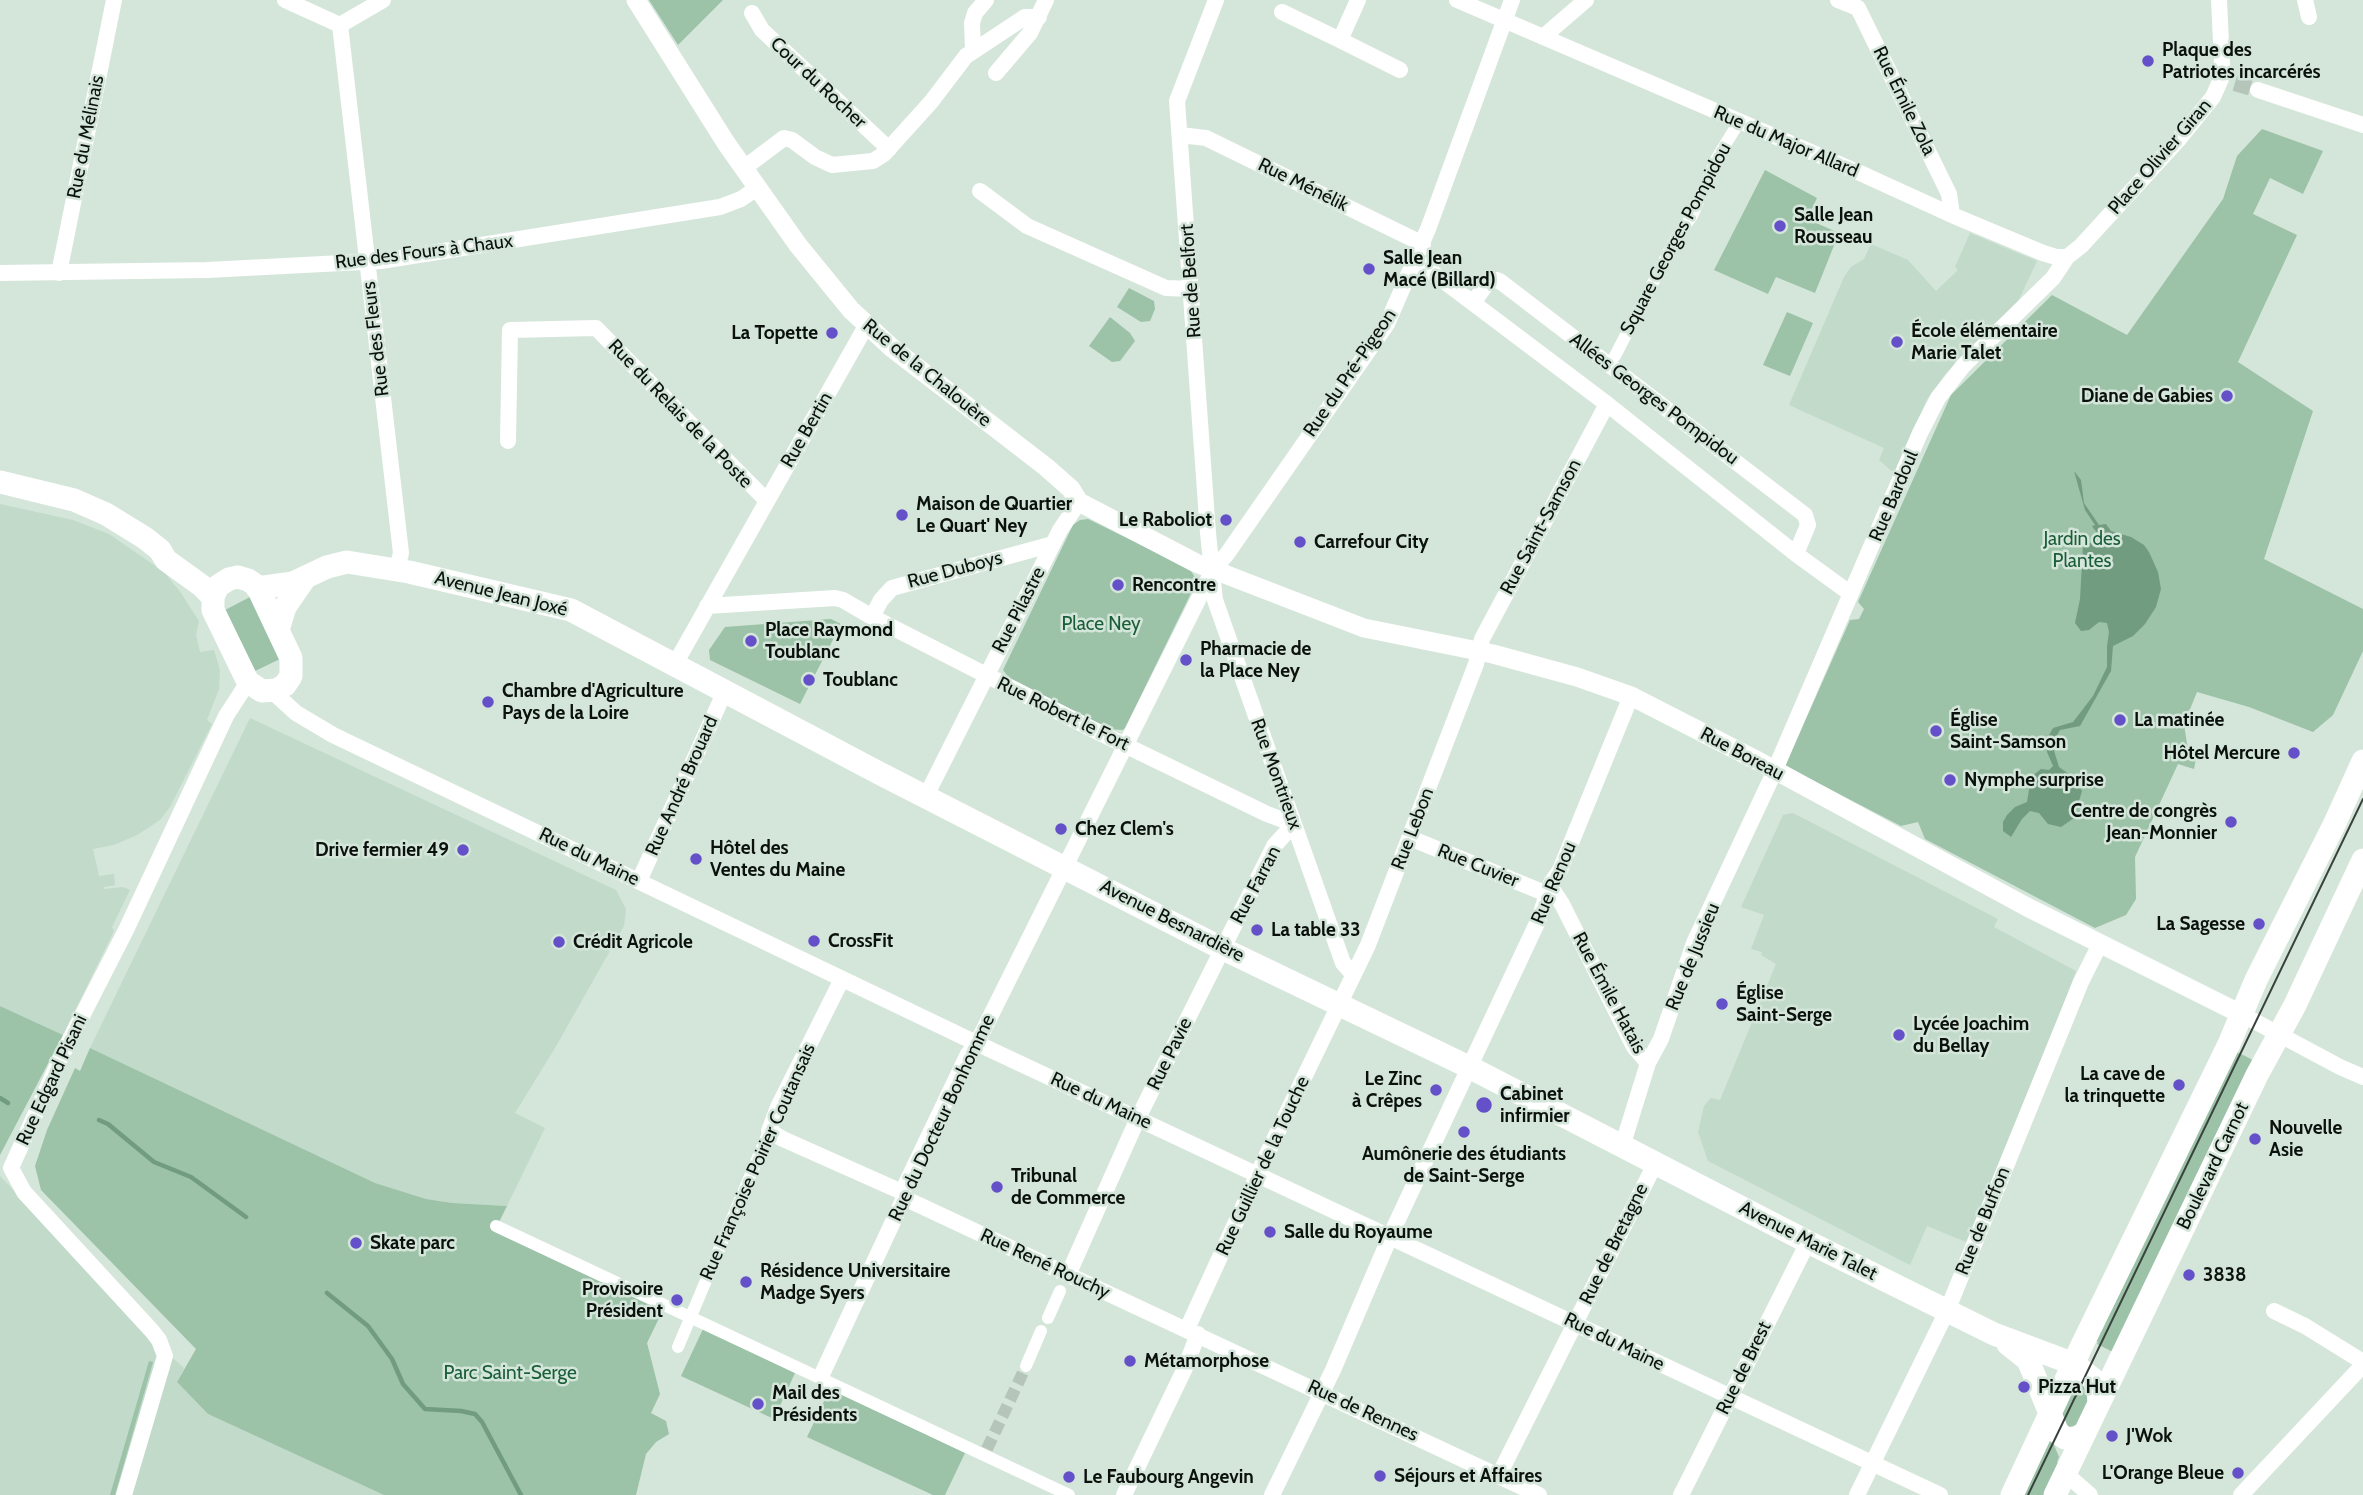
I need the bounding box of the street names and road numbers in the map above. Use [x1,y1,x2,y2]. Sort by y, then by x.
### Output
street label: Cour du Rocher [765,33,871,133]
street label: Rue Émile Zola [1868,43,1940,159]
street label: Rue du Mélinais [63,73,109,201]
street label: Place Olivier Giran [2104,95,2216,219]
street label: Rue du Major Allard [1710,101,1862,183]
street label: Square Georges Pompidou [1616,139,1736,339]
street label: Rue Ménélik [1254,153,1352,217]
street label: Rue de Belfort [1176,223,1206,339]
street label: Rue des Fours à Chaux [334,230,514,274]
street label: Rue des Fleurs [358,280,394,398]
street label: Rue du Pré-Pigeon [1299,305,1401,441]
street label: Rue de la Chalouère [858,314,996,432]
street label: Allées Georges Pompidou [1565,328,1743,470]
street label: Rue du Relais de la Poste [603,335,757,493]
street label: Rue Bertin [776,388,838,472]
street label: Rue Bardoul [1865,447,1923,545]
street label: Rue Saint-Samson [1496,455,1586,599]
street label: Rue Duboys [905,546,1005,594]
street label: Rue Pilastre [988,563,1050,657]
street label: Avenue Jean Joxé [432,566,570,622]
street label: Rue Robert le Fort [993,672,1133,756]
street label: Rue André Brouard [641,713,723,859]
street label: Rue Montrieux [1245,715,1307,833]
street label: Rue Boreau [1696,722,1788,786]
street label: Rue Lebon [1387,785,1439,873]
street label: Rue du Maine [535,823,643,891]
street label: Rue Renou [1527,838,1581,928]
street label: Rue Cuvier [1434,839,1522,893]
street label: Rue Farran [1226,842,1286,928]
street label: Avenue Besnardière [1096,875,1248,967]
street label: Rue de Jussieu [1661,900,1725,1014]
street label: Rue Émile Hatais [1567,928,1651,1058]
street label: Rue Edgard Pisani [12,1011,92,1149]
street label: Rue du Docteur Bonhomme [884,1011,1000,1225]
street label: Rue Pavie [1143,1014,1197,1094]
street label: Rue Françoise Poirier Coutansais [695,1040,821,1284]
street label: Rue du Maine [1047,1068,1155,1134]
street label: Rue Guillier de la Touche [1211,1073,1315,1259]
street label: Boulevard Carnot [2172,1099,2254,1233]
street label: Rue de Buffon [1951,1164,2015,1278]
street label: Rue de Bretagne [1575,1180,1653,1308]
street label: Avenue Marie Talet [1735,1196,1881,1286]
street label: Rue René Rouchy [977,1224,1113,1304]
street label: Rue du Maine [1560,1308,1668,1376]
street label: Rue de Brest [1712,1318,1776,1418]
street label: Rue de Rennes [1304,1375,1422,1447]

